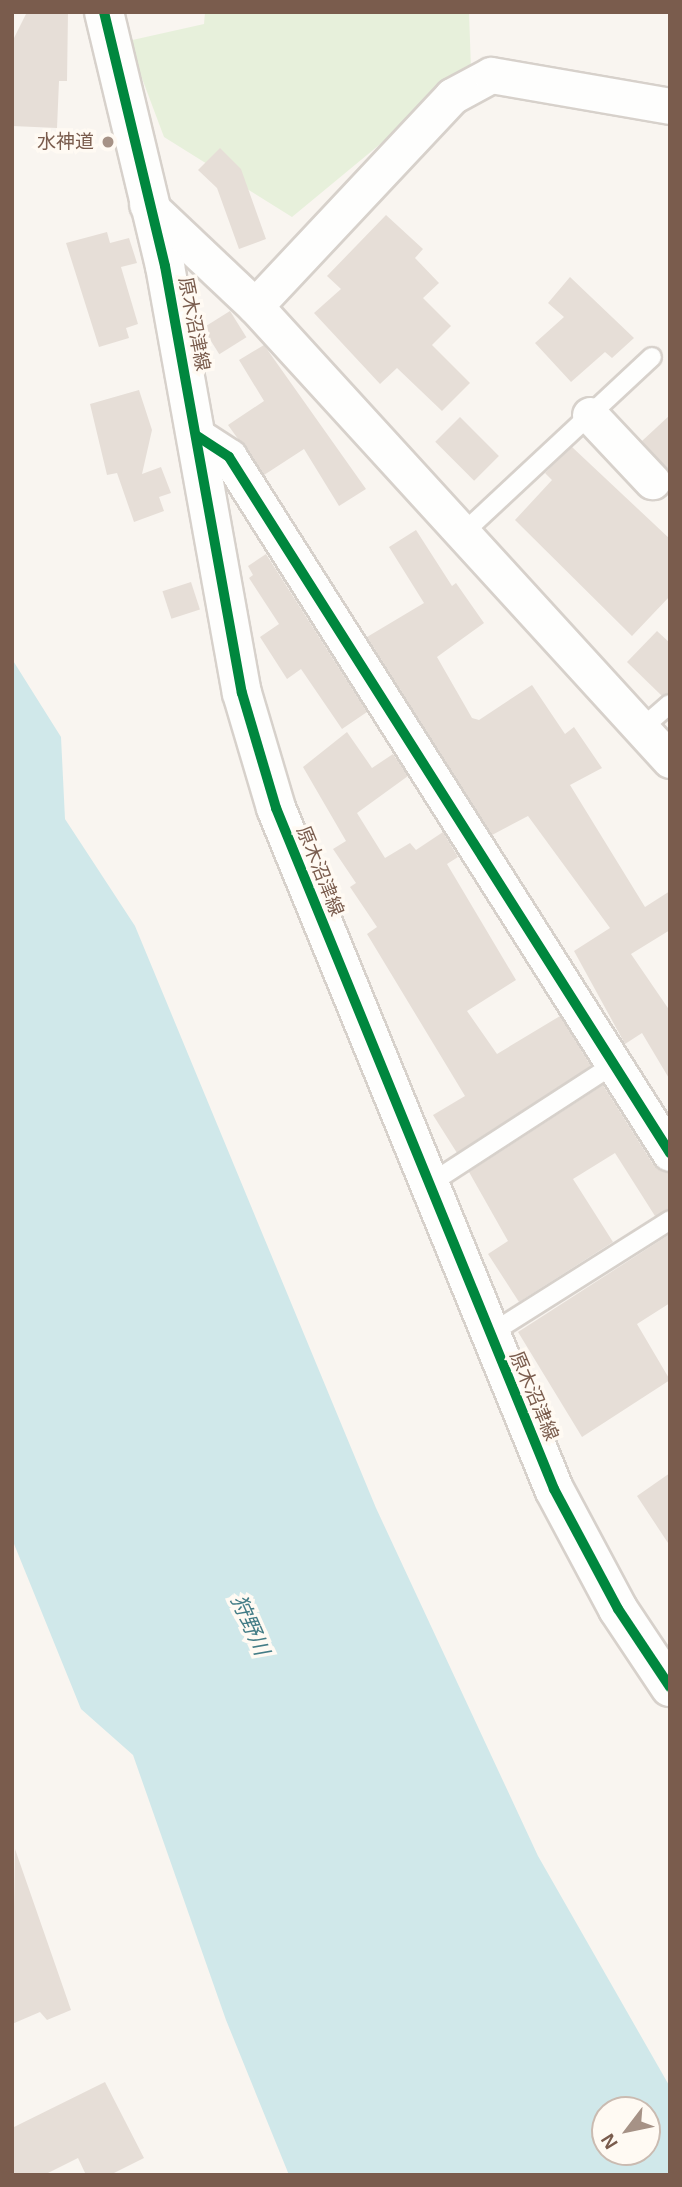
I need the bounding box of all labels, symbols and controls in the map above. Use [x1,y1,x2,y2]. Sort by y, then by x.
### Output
place label: 水神道 [37,131,94,153]
marker: 水神道 [100,134,116,150]
street label: 原木沼津線 [174,275,214,373]
street label: 原木沼津線 [292,823,348,919]
street label: 原木沼津線 [505,1348,563,1444]
water label: 狩野川 [226,1591,274,1659]
north arrow [591,2096,661,2166]
text: N [597,2130,622,2153]

